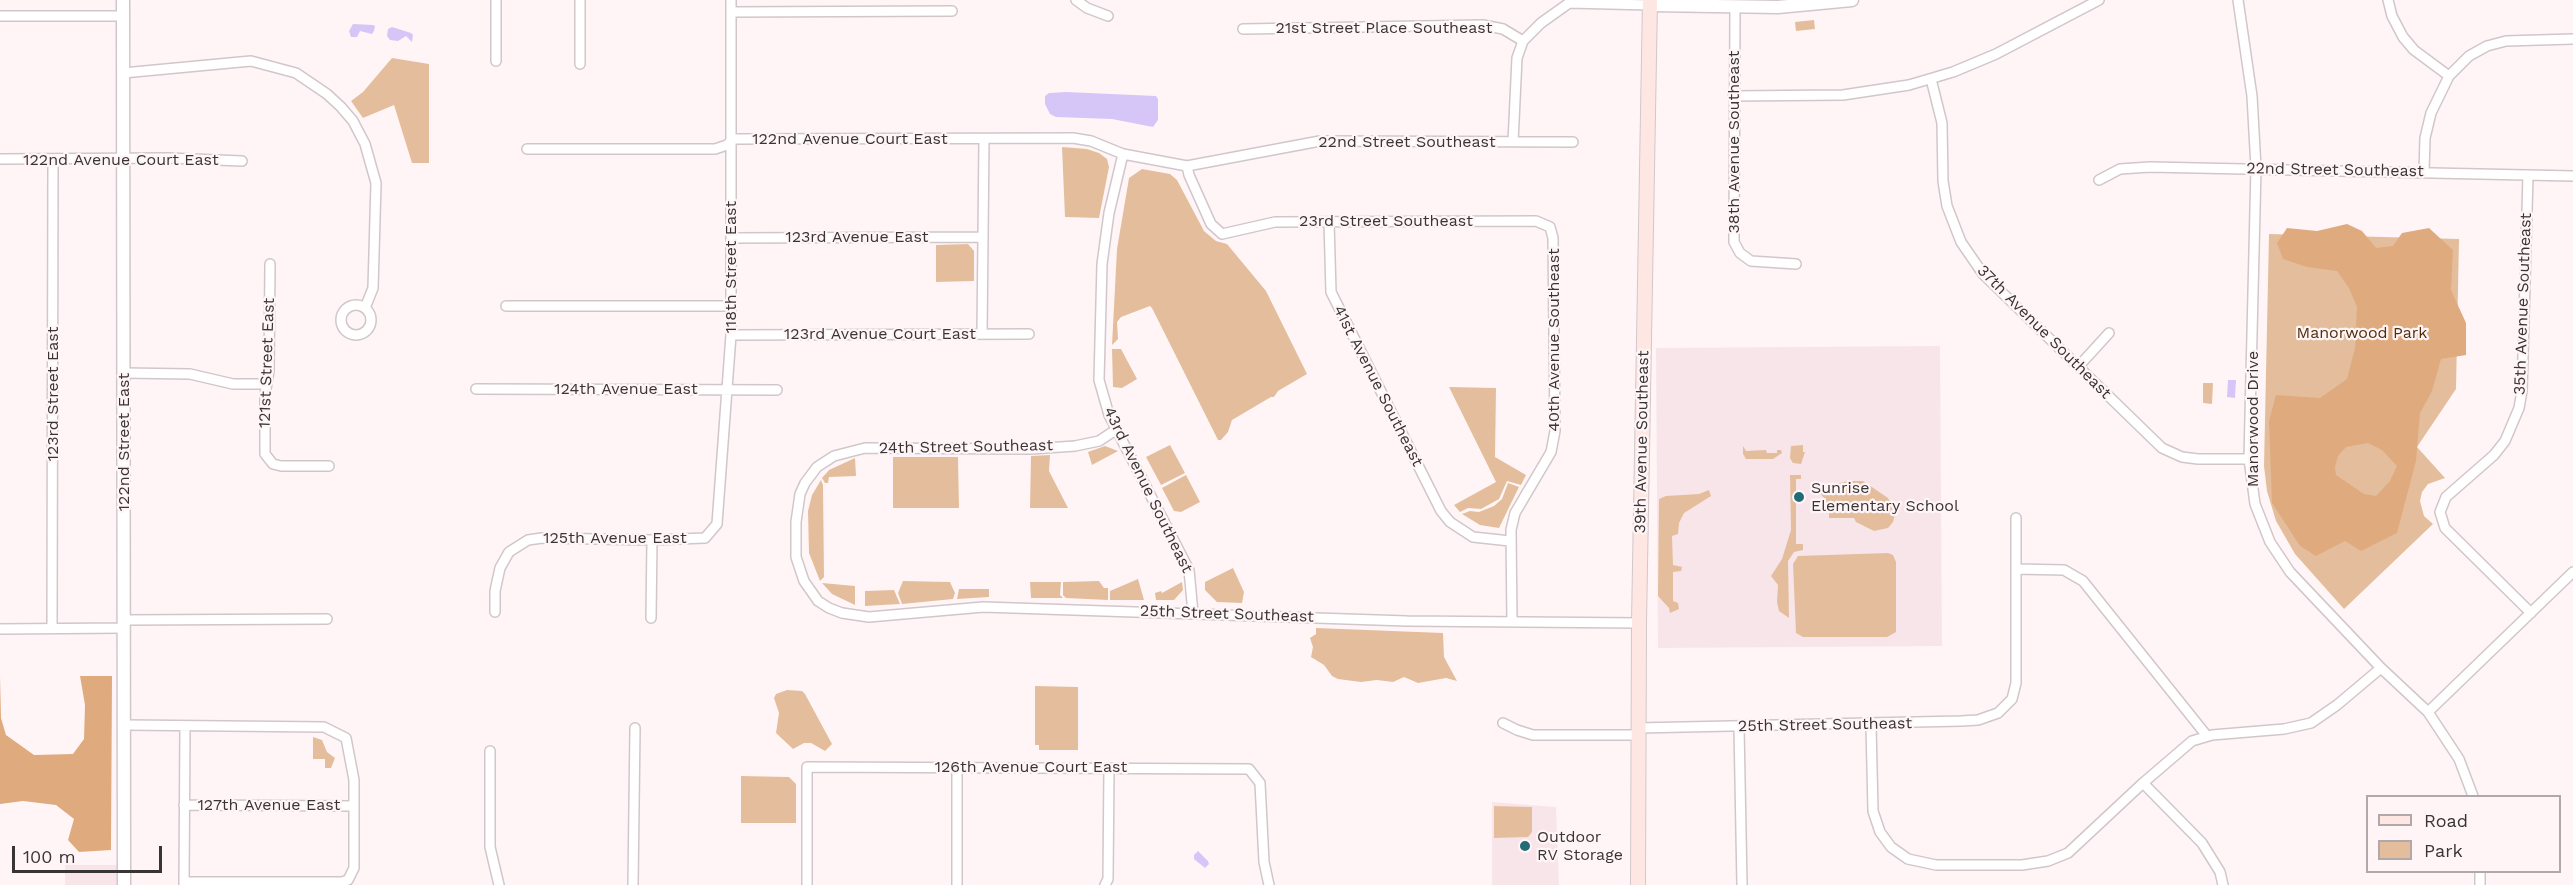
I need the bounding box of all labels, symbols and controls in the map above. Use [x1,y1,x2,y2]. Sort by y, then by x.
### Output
street label: 21st Street Place Southeast [1276,18,1492,38]
street label: 38th Avenue Southeast [1724,50,1744,234]
street label: 122nd Avenue Court East [752,129,948,149]
street label: 22nd Street Southeast [1318,132,1496,152]
street label: 122nd Avenue Court East [23,150,219,170]
street label: 22nd Street Southeast [2246,159,2424,181]
street label: 118th Street East [721,201,741,333]
street label: 23rd Street Southeast [1299,211,1473,231]
street label: 35th Avenue Southeast [2510,212,2536,396]
street label: 123rd Avenue East [785,227,929,247]
street label: 40th Avenue Southeast [1544,248,1564,432]
street label: 37th Avenue Southeast [1973,261,2115,403]
street label: 121st Street East [255,297,279,429]
street label: 41st Avenue Southeast [1329,302,1427,470]
park label: Manorwood Park [2297,323,2427,343]
street label: 123rd Avenue Court East [784,324,976,344]
street label: 123rd Street East [43,327,63,461]
street label: 39th Avenue Southeast [1631,350,1653,534]
street label: Manorwood Drive [2243,351,2263,487]
street label: 122nd Street East [114,373,134,511]
street label: 124th Avenue East [554,379,698,399]
street label: 43rd Avenue Southeast [1099,404,1197,576]
street label: 24th Street Southeast [879,436,1053,458]
place label: Sunrise Elementary School [1811,478,1959,516]
marker: Sunrise Elementary School [1792,490,1806,504]
street label: 125th Avenue East [543,528,687,548]
street label: 25th Street Southeast [1140,601,1314,627]
street label: 25th Street Southeast [1738,714,1912,736]
street label: 126th Avenue Court East [935,757,1127,777]
street label: 127th Avenue East [198,795,340,815]
legend [2366,795,2561,873]
text: Road [2424,810,2468,831]
place label: Outdoor RV Storage [1537,827,1623,865]
scale bar [15,834,165,872]
marker: Outdoor RV Storage [1518,839,1532,853]
text: Park [2424,840,2463,861]
text: 100 m [23,846,76,867]

